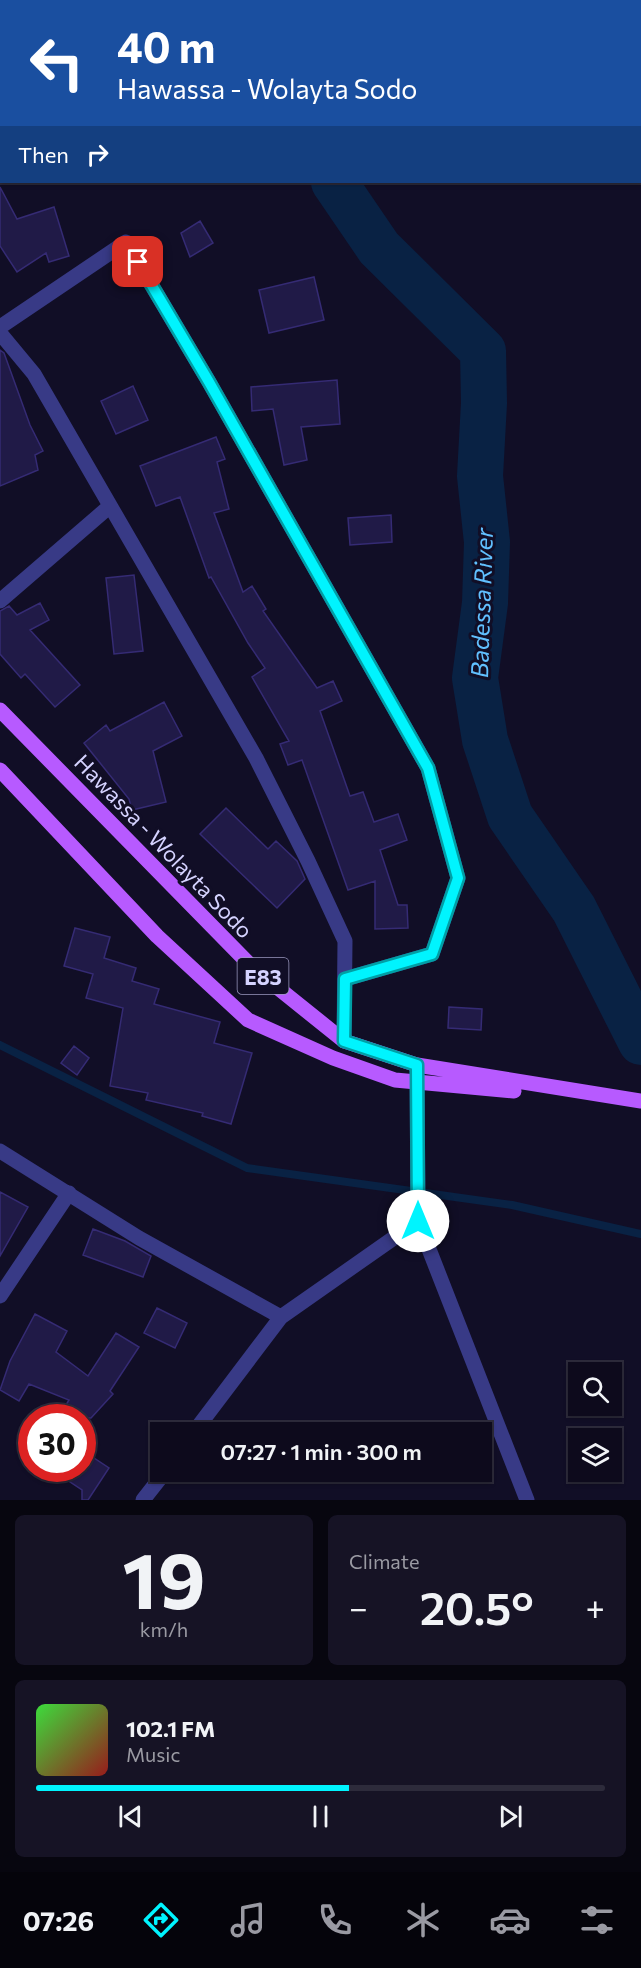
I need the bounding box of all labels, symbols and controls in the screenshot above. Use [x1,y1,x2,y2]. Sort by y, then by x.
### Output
text: 40 m [117,20,215,72]
icon: left [18,24,96,102]
text: Hawassa - Wolayta Sodo [117,72,417,105]
icon: right [81,138,114,171]
text: Then [18,141,69,168]
pin [112,236,163,287]
icon: arrive [121,245,154,278]
water label: Badessa River [464,526,498,679]
street label: Hawassa - Wolayta Sodo [69,749,259,943]
road number: E83 [238,958,288,994]
position arrow [386,1189,450,1253]
map controls [568,1362,622,1482]
button: search [568,1362,622,1416]
speed limit sign: 30 [18,1404,96,1482]
button: layers [568,1428,622,1482]
text: 07:27 · 1 min · 300 m [220,1438,422,1465]
text: 19 [122,1530,206,1625]
text: Climate [349,1549,419,1573]
text: 20.5° [420,1579,534,1634]
text: − [349,1586,368,1627]
text: + [586,1586,605,1627]
text: km/h [140,1617,188,1641]
text: 102.1 FM [126,1715,215,1742]
text: Music [126,1742,180,1766]
icon: previous [114,1800,147,1833]
icon: pause [304,1800,337,1833]
icon: next [494,1800,527,1833]
icon: directions [140,1899,182,1941]
icon: music [227,1899,269,1941]
icon: phone [314,1899,356,1941]
icon: climate [402,1899,444,1941]
icon: car [489,1899,531,1941]
icon: filters [576,1899,618,1941]
text: 07:26 [23,1904,94,1937]

